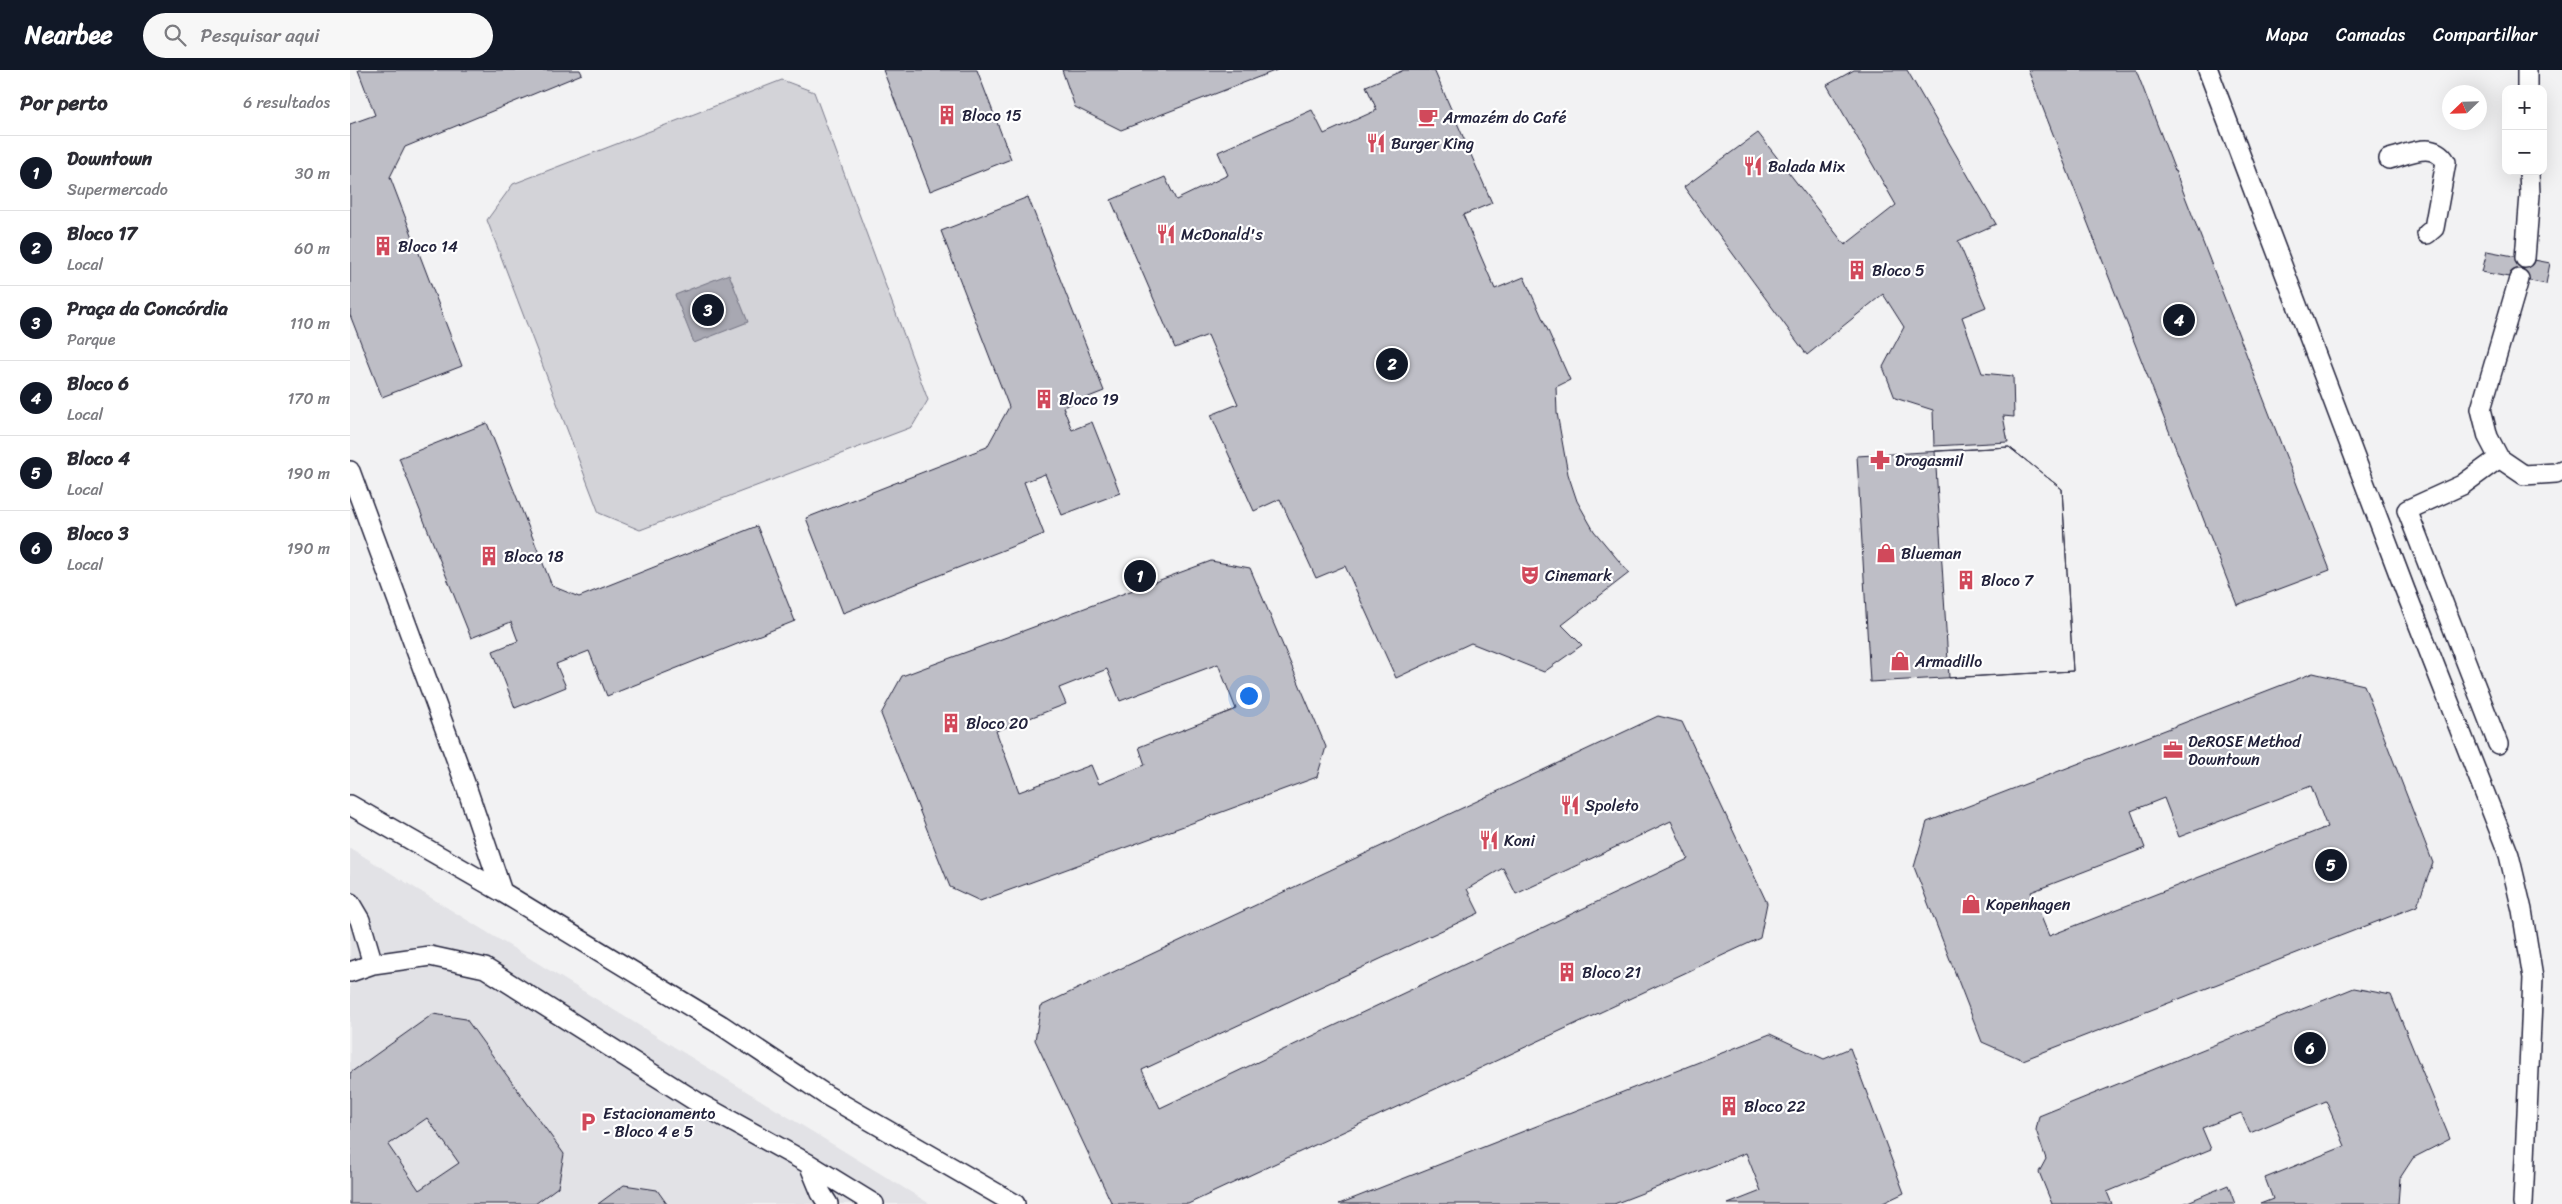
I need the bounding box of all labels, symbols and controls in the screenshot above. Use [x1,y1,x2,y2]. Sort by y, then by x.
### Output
search box [143,13,493,58]
text: Nearbee [25,14,113,56]
text: Pesquisar aqui [201,19,320,52]
text: Mapa [2266,19,2308,51]
text: Camadas [2336,19,2405,51]
text: Compartilhar [2433,19,2537,51]
icon: search [161,21,189,49]
text: Por perto [20,84,108,122]
north arrow [2442,85,2487,130]
map controls [2502,85,2547,175]
button: + [2502,85,2547,130]
text: 6 resultados [243,88,330,117]
place label: Bloco 15 [962,101,1022,130]
place label: Armazém do Café [1442,103,1567,132]
building icon: Bloco 15 [936,104,958,126]
cafe icon: Armazém do Café [1417,106,1439,128]
place label: Burger King [1391,129,1474,158]
button: − [2502,130,2547,175]
restaurant icon: Burger King [1365,132,1387,154]
text: Downtown [67,142,152,175]
place label: Balada Mix [1768,152,1846,181]
restaurant icon: Balada Mix [1742,155,1764,177]
text: 1 [33,159,39,188]
text: 30 m [295,159,330,188]
text: Supermercado [67,175,168,204]
text: Bloco 17 [67,217,137,250]
place label: McDonald's [1181,220,1263,249]
restaurant icon: McDonald's [1155,223,1177,245]
place label: Bloco 14 [398,232,458,261]
text: 2 [31,234,41,263]
text: 60 m [294,234,330,263]
building icon: Bloco 14 [372,235,394,257]
text: Local [67,250,103,279]
place label: Bloco 5 [1872,256,1925,285]
building icon: Bloco 5 [1846,259,1868,281]
pin: 3 [692,291,724,329]
text: Praça da Concórdia [67,292,228,325]
pin: 4 [2163,301,2195,339]
text: 3 [32,309,40,338]
text: 110 m [290,309,330,338]
text: Parque [67,325,115,354]
pin: 2 [1376,345,1408,383]
text: Bloco 6 [67,367,129,400]
text: 4 [31,384,41,413]
text: 170 m [287,384,330,413]
place label: Bloco 19 [1059,385,1119,414]
building icon: Bloco 19 [1033,388,1055,410]
text: Local [67,400,103,429]
text: Bloco 4 [67,442,130,475]
place label: Drogasmil [1895,446,1964,475]
pharmacy icon: Drogasmil [1869,449,1891,471]
text: 5 [31,459,41,488]
text: 190 m [287,459,330,488]
text: Local [67,475,103,504]
text: Bloco 3 [67,517,129,550]
text: 6 [31,534,41,563]
text: 190 m [287,534,330,563]
place label: Blueman [1901,539,1962,568]
place label: Bloco 18 [504,542,564,571]
shop icon: Blueman [1875,542,1897,564]
building icon: Bloco 18 [478,545,500,567]
text: Local [67,550,103,579]
pin: 1 [1124,557,1156,595]
place label: Cinemark [1545,561,1612,590]
theatre icon: Cinemark [1519,564,1541,586]
place label: Bloco 7 [1981,566,2034,595]
building icon: Bloco 7 [1955,569,1977,591]
place label: Armadillo [1914,647,1982,676]
shop icon: Armadillo [1889,650,1911,672]
your location [1236,683,1262,709]
place label: Bloco 20 [966,709,1028,738]
building icon: Bloco 20 [940,712,962,734]
place label: DeROSE Method Downtown [2188,727,2302,774]
office icon: DeROSE Method Downtown [2162,739,2184,761]
place label: Spoleto [1585,791,1639,820]
restaurant icon: Spoleto [1559,794,1581,816]
place label: Koni [1504,826,1535,855]
restaurant icon: Koni [1478,829,1500,851]
pin: 5 [2315,846,2347,884]
place label: Kopenhagen [1986,890,2071,919]
shop icon: Kopenhagen [1960,893,1982,915]
place label: Bloco 21 [1582,958,1641,987]
building icon: Bloco 21 [1556,961,1578,983]
pin: 6 [2294,1029,2326,1067]
place label: Bloco 22 [1744,1092,1806,1121]
building icon: Bloco 22 [1718,1095,1740,1117]
place label: Estacionamento - Bloco 4 e 5 [603,1099,715,1146]
parking icon: Estacionamento - Bloco 4 e 5 [577,1111,599,1133]

